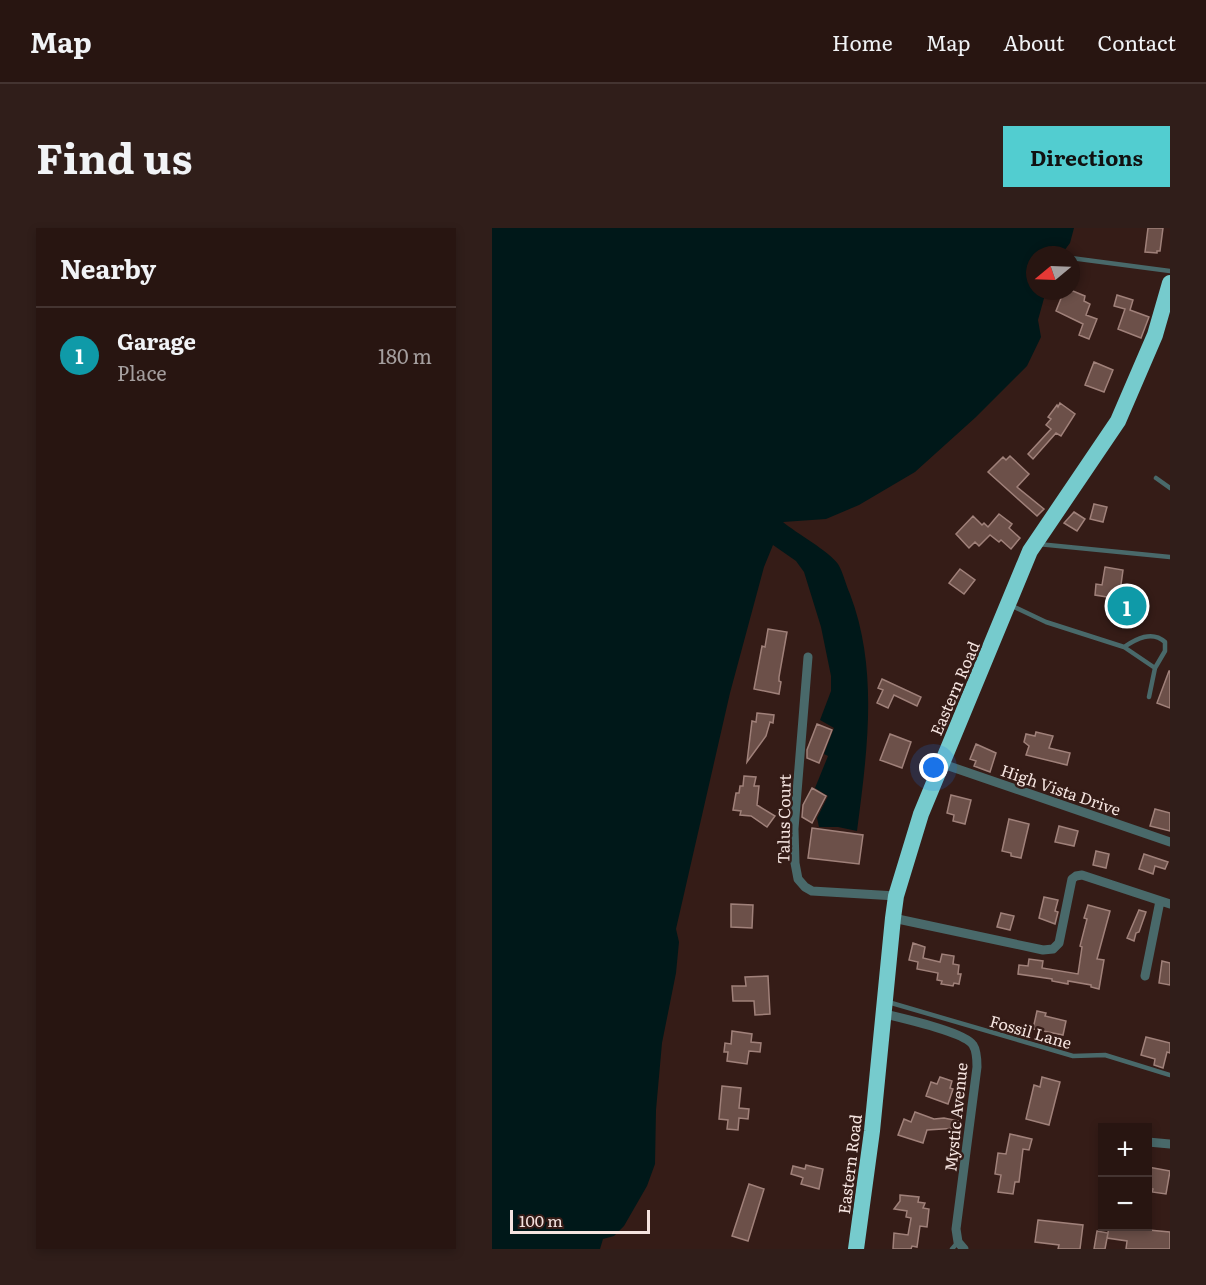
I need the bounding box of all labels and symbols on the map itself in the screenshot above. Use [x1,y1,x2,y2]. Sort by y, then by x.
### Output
north arrow [1026,246,1080,300]
pin: 1 [1108,584,1146,628]
street label: Eastern Road [923,637,985,739]
your location [919,753,948,782]
street label: High Vista Drive [998,757,1124,821]
street label: Talus Court [770,773,796,864]
street label: Fossil Lane [987,1008,1075,1054]
street label: Mystic Avenue [937,1061,973,1173]
street label: Eastern Road [831,1112,867,1215]
scale bar [510,1207,650,1234]

